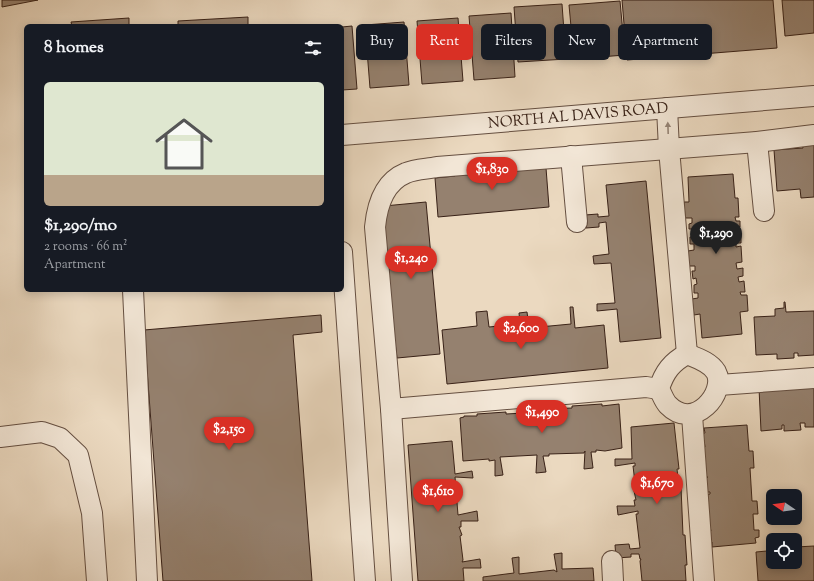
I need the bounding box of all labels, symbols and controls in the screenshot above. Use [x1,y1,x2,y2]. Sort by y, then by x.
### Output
chip: Buy [356,24,408,60]
chip: Rent [416,24,473,60]
chip: Filters [481,24,546,60]
chip: New [554,24,610,60]
chip: Apartment [618,24,712,60]
text: 8 homes [44,36,104,60]
icon: filters [302,37,324,59]
street label: NORTH AL DAVIS ROAD [487,98,669,135]
icon: home [148,108,220,180]
one-way arrow [665,121,671,134]
pin: $1,830 [459,157,525,191]
text: $1,830 [475,161,509,179]
text: $1,290/mo [44,214,117,238]
pin: $1,290 [683,221,749,255]
text: $1,290 [699,225,733,243]
text: 2 rooms · 66 m² [44,238,127,256]
pin: $1,240 [378,246,444,280]
text: $1,240 [394,250,428,268]
text: Apartment [44,256,105,274]
pin: $2,600 [488,316,554,350]
text: $2,600 [503,320,539,338]
pin: $1,490 [509,400,575,434]
text: $1,490 [525,404,559,422]
pin: $2,150 [196,417,262,451]
text: $2,150 [213,421,245,439]
pin: $1,670 [624,471,690,505]
text: $1,670 [640,475,674,493]
pin: $1,610 [405,479,471,513]
text: $1,610 [422,483,454,501]
north arrow [766,489,802,525]
map controls [766,489,802,569]
button: locate [766,533,802,569]

